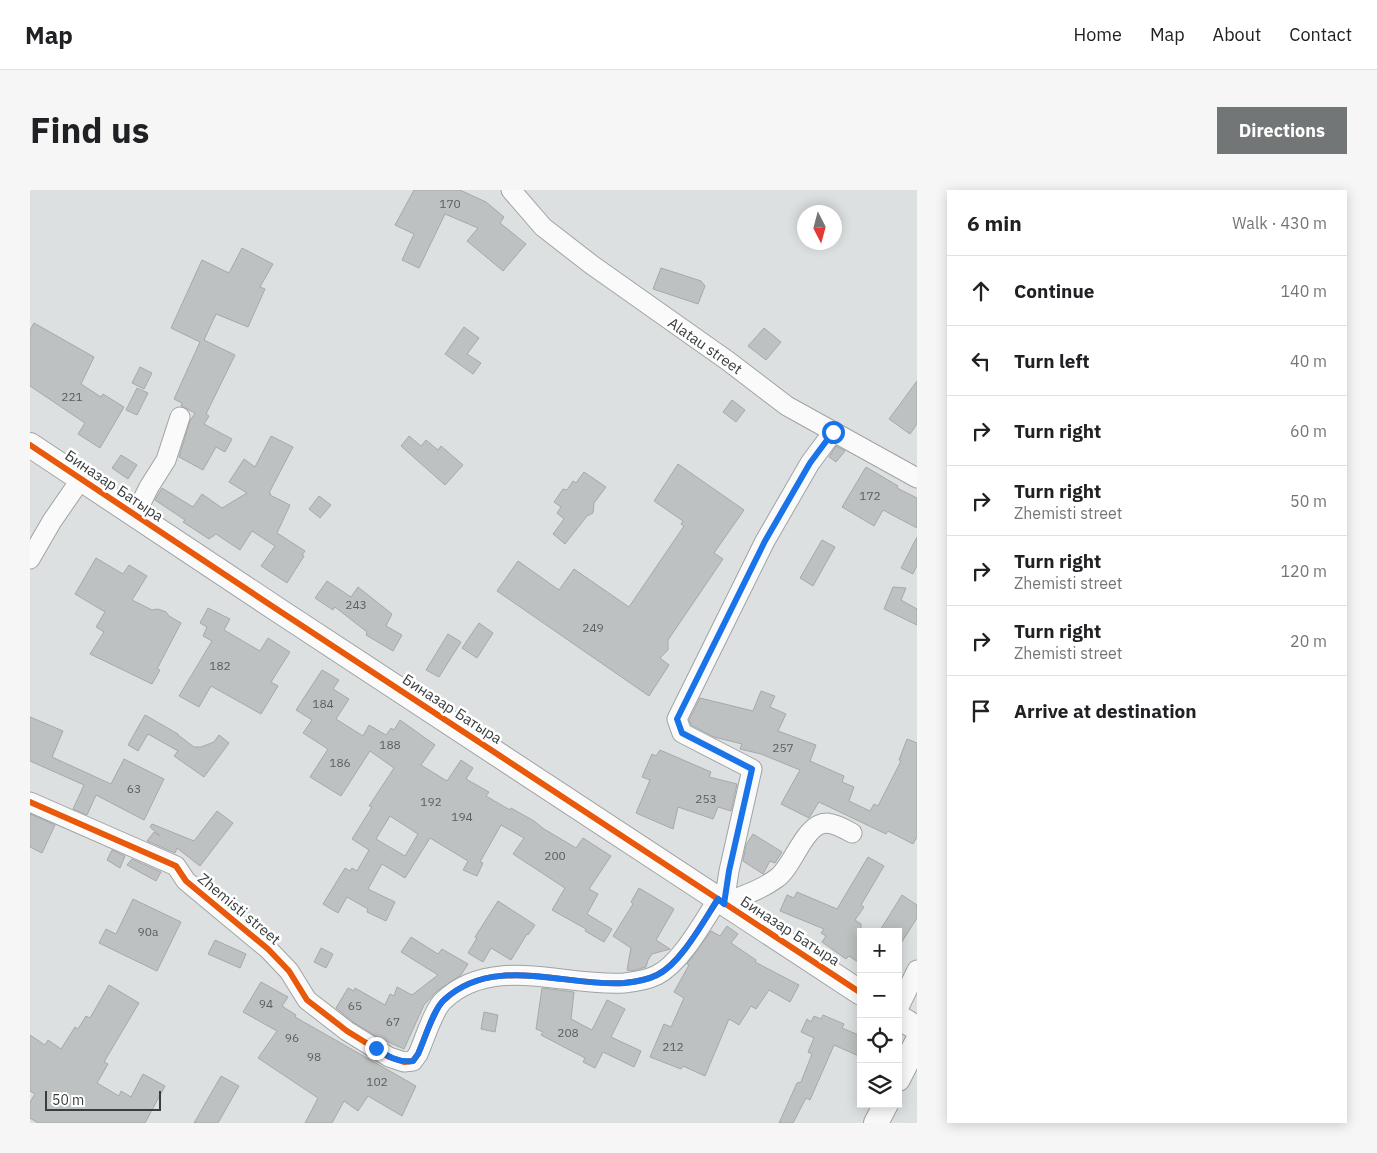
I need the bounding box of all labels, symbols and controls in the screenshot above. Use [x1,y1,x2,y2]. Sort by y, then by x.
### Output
text: Map [25,19,73,51]
text: Home [1074,23,1122,46]
text: Map [1150,23,1185,46]
text: About [1213,23,1261,46]
text: Contact [1289,23,1352,46]
text: Find us [30,107,149,153]
button: Directions [1217,107,1347,154]
house number: 170 [439,196,461,211]
north arrow [797,205,842,250]
text: 6 min [967,209,1022,237]
text: Walk · 430 m [1232,213,1327,233]
icon: ahead [967,277,995,305]
text: Continue [1014,279,1094,303]
text: 140 m [1280,281,1327,301]
street label: Alatau street [664,313,746,378]
icon: left [967,347,995,375]
text: Turn left [1014,349,1090,373]
text: 40 m [1290,351,1327,371]
house number: 221 [61,389,83,404]
icon: right [967,417,995,445]
text: Turn right [1014,419,1101,443]
route start [822,421,845,444]
text: 60 m [1290,421,1327,441]
street label: Биназар Батыра [61,446,167,526]
text: Turn right [1014,479,1101,503]
icon: right [967,487,995,515]
house number: 172 [859,488,881,503]
text: 50 m [1290,491,1327,511]
text: Zhemisti street [1014,503,1122,523]
text: Turn right [1014,549,1101,573]
icon: right [967,557,995,585]
text: 120 m [1280,561,1327,581]
text: Zhemisti street [1014,573,1122,593]
house number: 243 [345,597,367,612]
text: Turn right [1014,619,1101,643]
house number: 249 [582,620,604,635]
icon: right [967,627,995,655]
text: 20 m [1290,631,1327,651]
text: Zhemisti street [1014,643,1122,663]
house number: 182 [209,658,231,673]
street label: Биназар Батыра [399,669,506,748]
house number: 184 [312,696,334,711]
icon: arrive [967,697,995,725]
text: Arrive at destination [1014,699,1197,723]
house number: 188 [379,737,401,752]
house number: 257 [772,740,794,755]
house number: 186 [329,755,351,770]
house number: 63 [127,781,141,796]
house number: 253 [695,791,717,806]
house number: 192 [420,794,442,809]
house number: 194 [451,809,473,824]
house number: 200 [544,848,566,863]
street label: Zhemisti street [194,869,284,949]
street label: Биназар Батыра [737,891,844,970]
house number: 90а [138,924,159,939]
map controls [857,928,902,1108]
button: + [857,928,902,973]
button: − [857,973,902,1018]
house number: 94 [259,996,273,1011]
house number: 65 [348,998,362,1013]
house number: 67 [386,1014,400,1029]
button: locate [857,1018,902,1063]
house number: 208 [557,1025,579,1040]
house number: 96 [285,1030,299,1045]
route end [365,1037,388,1060]
house number: 212 [662,1039,684,1054]
house number: 98 [307,1049,321,1064]
button: layers [857,1063,902,1108]
house number: 102 [366,1074,388,1089]
scale bar [45,1088,161,1111]
text: 50 m [52,1091,84,1109]

